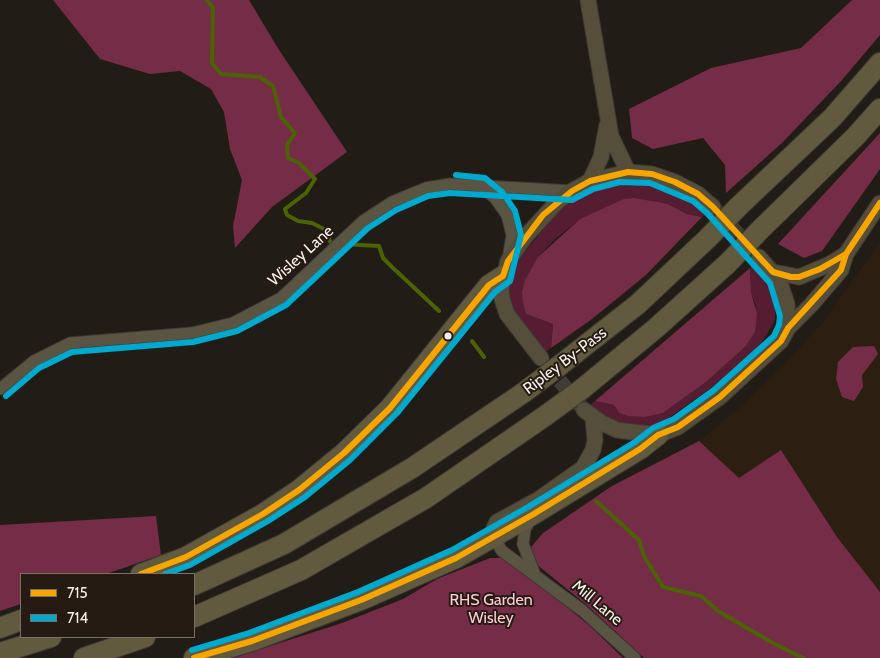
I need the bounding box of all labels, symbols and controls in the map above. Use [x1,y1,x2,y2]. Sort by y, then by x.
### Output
street label: Wisley Lane [264,222,338,290]
street label: Ripley By-Pass [520,323,610,399]
unlabelled marker [443,331,453,341]
legend [20,573,195,638]
street label: Mill Lane [568,576,626,630]
text: 715 [67,584,88,602]
park label: RHS Garden Wisley [449,590,533,628]
text: 714 [67,609,88,627]

